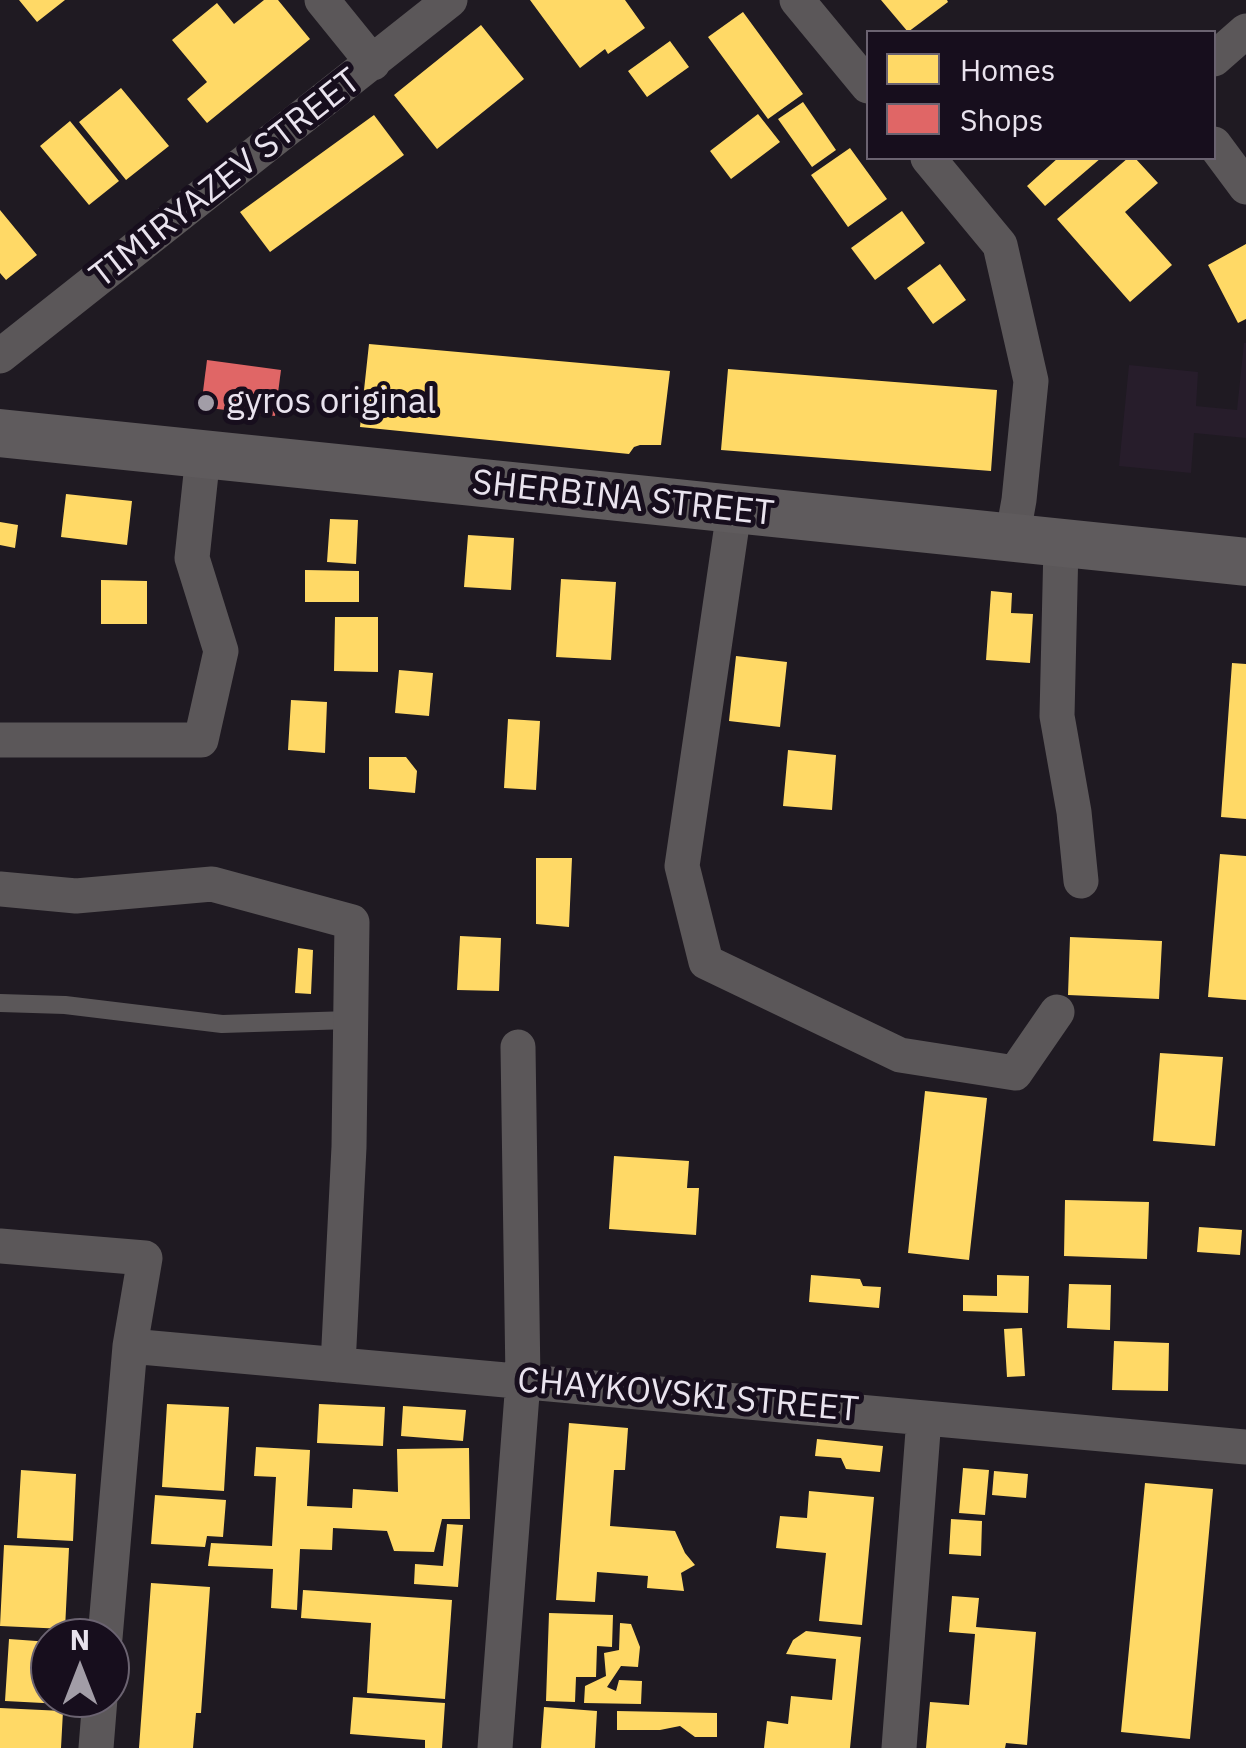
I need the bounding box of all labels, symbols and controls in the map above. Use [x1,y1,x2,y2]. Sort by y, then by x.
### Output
legend [866,30,1216,160]
text: Homes [960,50,1055,89]
street label: TIMIRYAZEV STREET [82,60,370,298]
text: Shops [960,100,1043,139]
place label: gyros original [226,382,436,424]
marker: gyros original [195,392,217,414]
street label: SHERBINA STREET [470,462,776,536]
street label: CHAYKOVSKI STREET [516,1360,860,1432]
north arrow [30,1618,130,1718]
text: N [70,1621,90,1658]

